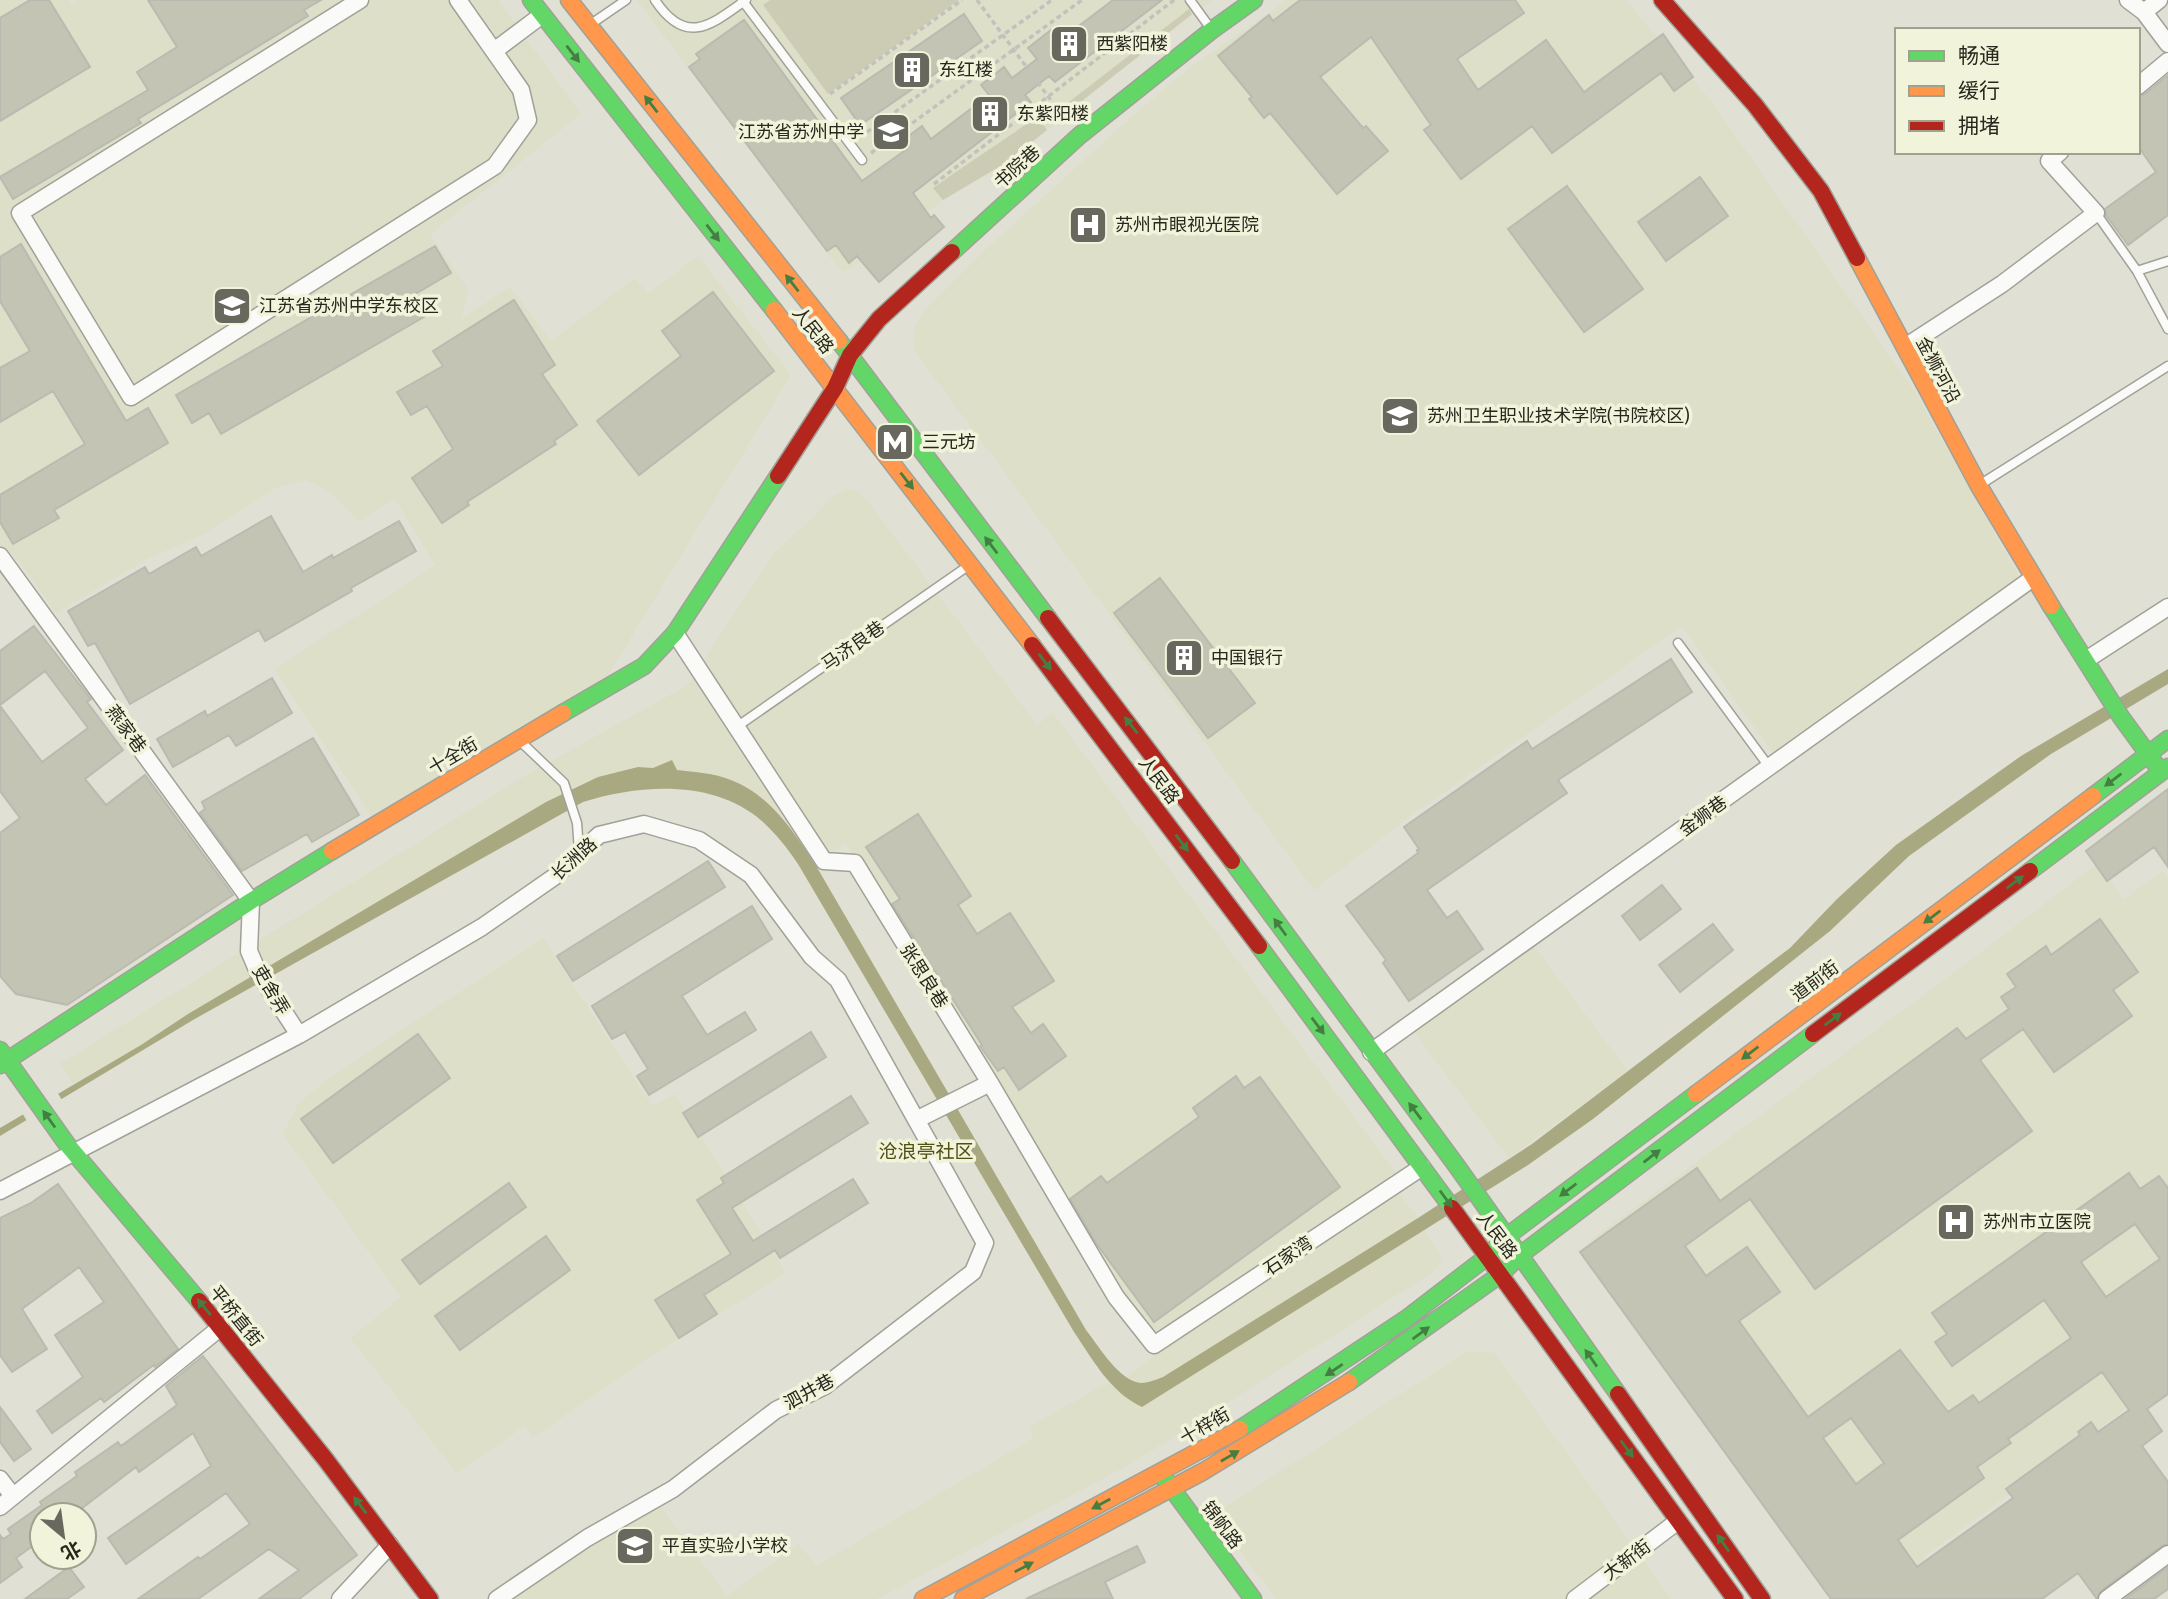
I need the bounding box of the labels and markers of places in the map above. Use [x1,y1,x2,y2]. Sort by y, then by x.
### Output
building icon: 西紫阳楼 [1048,23,1090,65]
place label: 西紫阳楼 [1096,33,1168,55]
building icon: 东红楼 [891,49,933,91]
place label: 东红楼 [939,59,993,81]
building icon: 东紫阳楼 [969,93,1011,135]
place label: 东紫阳楼 [1017,103,1089,125]
school or university icon: 江苏省苏州中学 [870,111,912,153]
place label: 江苏省苏州中学 [738,121,864,143]
hospital icon: 苏州市眼视光医院 [1067,204,1109,246]
place label: 苏州市眼视光医院 [1115,214,1259,236]
school or university icon: 江苏省苏州中学东校区 [211,285,253,327]
place label: 江苏省苏州中学东校区 [259,295,439,317]
school or university icon: 苏州卫生职业技术学院(书院校区) [1379,395,1421,437]
place label: 苏州卫生职业技术学院(书院校区) [1427,405,1690,427]
metro station icon: 三元坊 [874,421,916,463]
place label: 三元坊 [922,431,976,453]
building icon: 中国银行 [1163,637,1205,679]
place label: 中国银行 [1211,647,1283,669]
hospital icon: 苏州市立医院 [1935,1201,1977,1243]
place label: 苏州市立医院 [1983,1211,2091,1233]
school or university icon: 平直实验小学校 [614,1525,656,1567]
place label: 平直实验小学校 [662,1535,788,1557]

